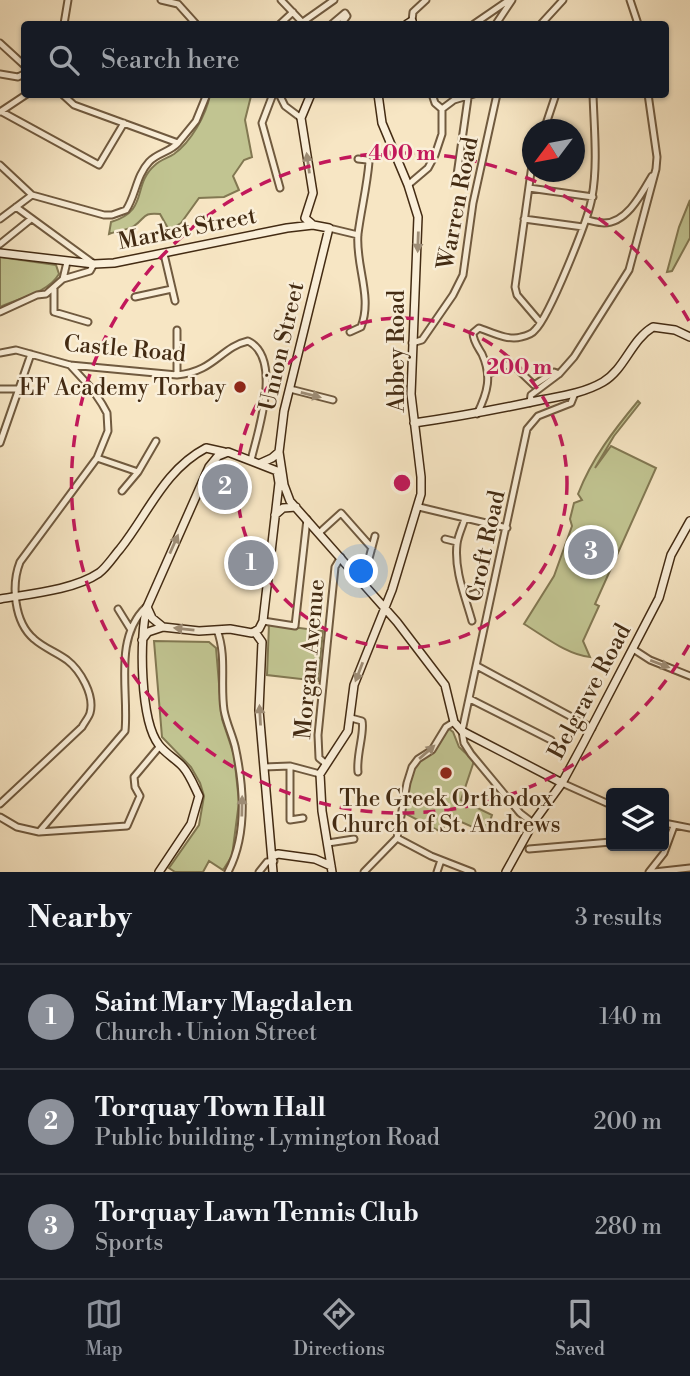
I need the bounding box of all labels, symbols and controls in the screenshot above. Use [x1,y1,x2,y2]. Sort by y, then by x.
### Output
search box [21,21,669,98]
icon: search [45,41,83,79]
text: Search here [101,44,240,76]
north arrow [522,119,585,182]
street label: Warren Road [431,134,485,273]
text: 400 m [368,141,436,167]
one-way arrow [302,152,313,174]
street label: Market Street [116,202,259,256]
one-way arrow [412,231,423,253]
street label: Union Street [254,279,310,413]
street label: Abbey Road [383,290,411,413]
street label: Castle Road [63,330,187,368]
text: 200 m [486,355,552,381]
place label: EF Academy Torbay [19,374,227,402]
marker: EF Academy Torbay [232,379,248,395]
one-way arrow [300,390,322,401]
pin: 2 [202,461,248,513]
centre of rings [390,471,414,495]
street label: Croft Road [460,488,511,605]
pin: 3 [568,526,614,578]
one-way arrow [168,534,180,554]
pin: 1 [228,537,274,589]
your location [344,554,378,588]
street label: Morgan Avenue [289,578,331,740]
street label: Belgrave Road [542,619,637,765]
one-way arrow [173,624,195,635]
one-way arrow [650,659,671,670]
one-way arrow [353,661,364,682]
one-way arrow [254,703,265,725]
one-way arrow [418,744,436,760]
marker: The Greek Orthodox Church of St. Andrews [438,765,454,781]
place label: The Greek Orthodox Church of St. Andrews [331,785,561,839]
map controls [606,788,669,851]
button: layers [606,788,669,851]
one-way arrow [236,795,248,817]
text: Nearby [28,899,132,937]
text: 3 results [575,904,662,932]
text: Saint Mary Magdalen [95,987,353,1019]
text: 1 [45,1003,57,1031]
text: 140 m [599,1003,662,1031]
text: Church · Union Street [95,1019,317,1047]
text: Torquay Town Hall [95,1092,326,1124]
text: 2 [44,1108,58,1136]
text: 200 m [594,1108,662,1136]
text: Public building · Lymington Road [95,1124,440,1152]
text: Torquay Lawn Tennis Club [95,1197,419,1229]
text: 3 [44,1213,58,1241]
text: 280 m [595,1213,662,1241]
text: Sports [95,1229,163,1257]
tab: Map [85,1295,123,1361]
tab: Directions [293,1295,385,1361]
tab: Saved [555,1295,605,1361]

